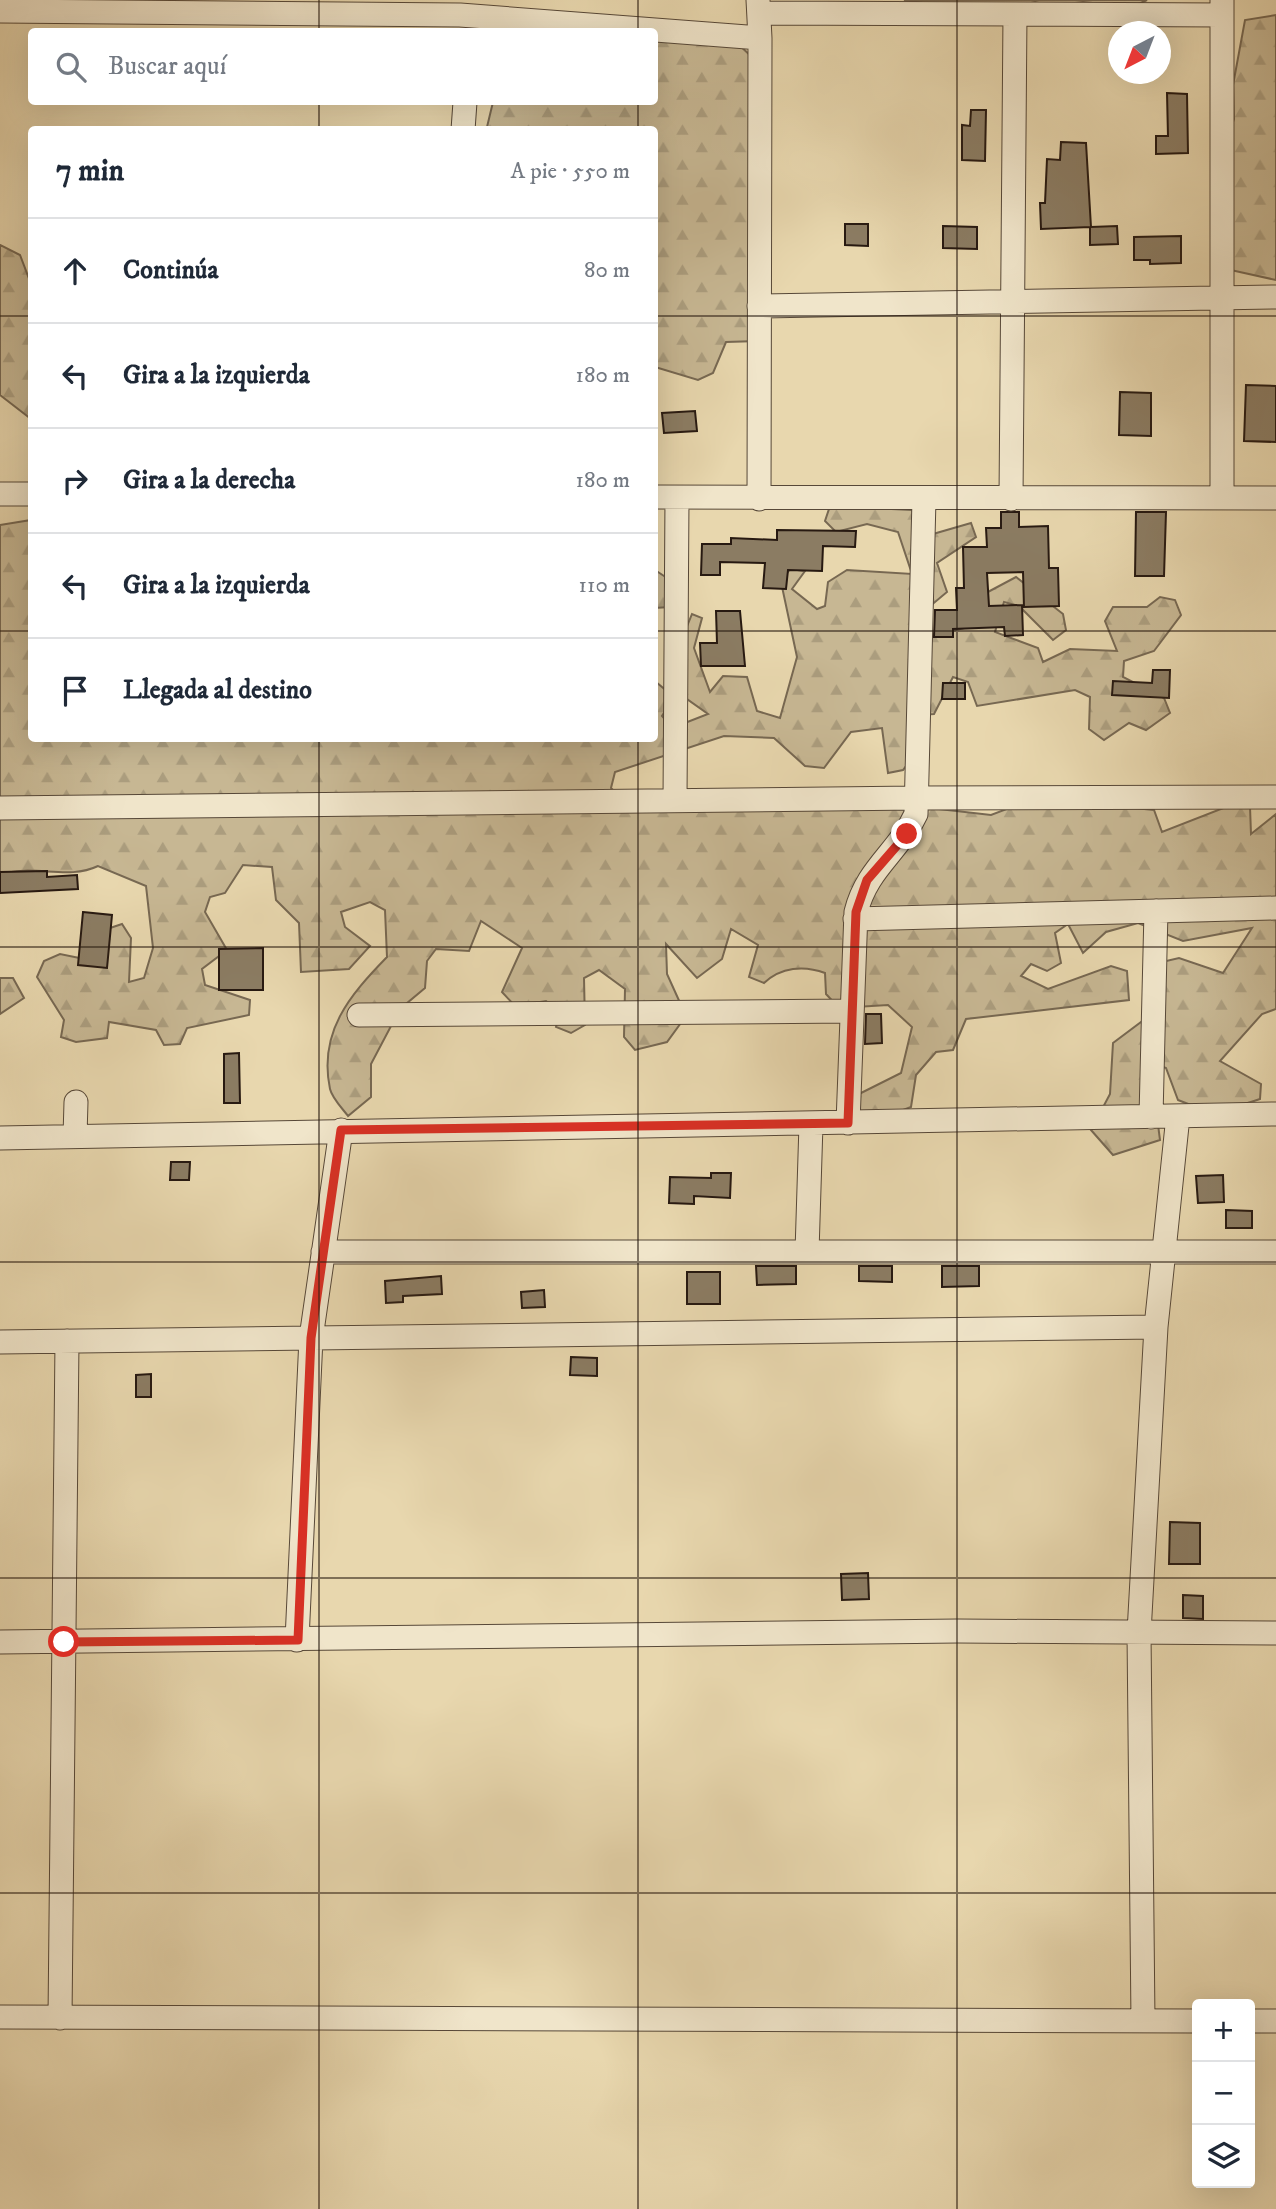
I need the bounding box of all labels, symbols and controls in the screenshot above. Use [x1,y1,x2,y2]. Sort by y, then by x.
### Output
north arrow [1108,21,1171,84]
search box [28,28,658,105]
icon: search [52,48,90,86]
text: Buscar aquí [108,50,226,83]
text: 7 min [56,153,124,190]
text: A pie · 550 m [511,157,630,186]
icon: ahead [56,252,94,290]
text: Continúa [123,254,218,287]
text: 80 m [584,256,630,285]
icon: left [56,357,94,395]
text: Gira a la izquierda [123,359,310,392]
text: 180 m [575,361,630,390]
icon: right [56,462,94,500]
text: Gira a la derecha [123,464,295,497]
text: 180 m [575,466,630,495]
icon: left [56,567,94,605]
text: Gira a la izquierda [123,569,310,602]
text: 110 m [579,571,630,600]
icon: arrive [56,672,94,710]
text: Llegada al destino [123,674,312,707]
route end [891,818,922,849]
route start [48,1626,79,1657]
map controls [1192,1999,1255,2188]
button: + [1192,1999,1255,2062]
button: − [1192,2062,1255,2125]
button: layers [1192,2125,1255,2188]

